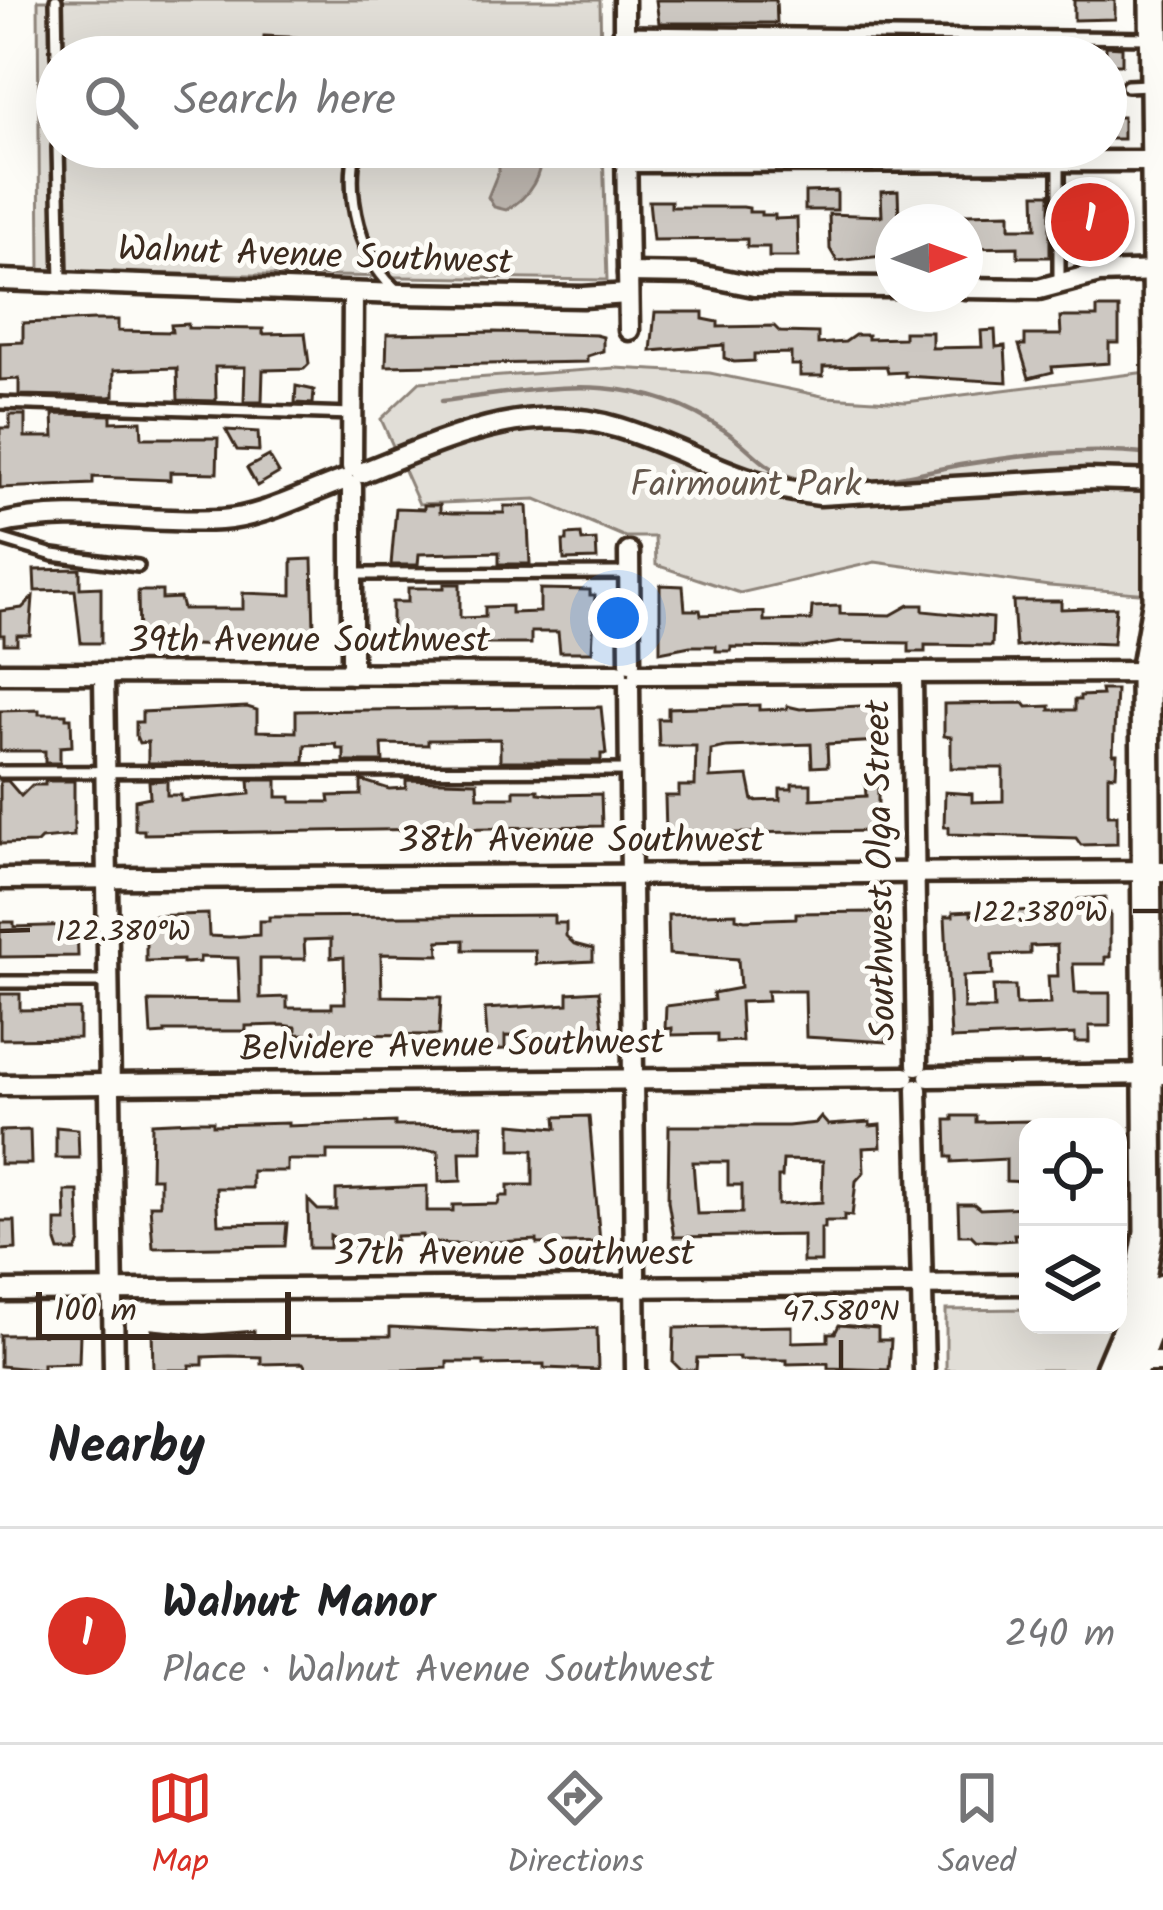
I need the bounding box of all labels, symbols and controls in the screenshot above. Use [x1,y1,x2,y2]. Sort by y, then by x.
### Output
search box [36,36,1127,168]
text: Search here [174,66,396,138]
icon: search [78,69,144,135]
pin: 1 [1051,177,1129,267]
north arrow [875,204,983,312]
street label: Walnut Avenue Southwest [117,222,514,292]
park label: Fairmount Park [630,458,863,515]
your location [588,588,648,648]
street label: 39th Avenue Southwest [128,614,491,671]
street label: Southwest Olga Street [851,698,913,1041]
street label: 38th Avenue Southwest [398,814,765,871]
text: 122.380°W [972,890,1108,938]
text: 122.380°W [55,909,191,957]
street label: Belvidere Avenue Southwest [239,1015,666,1079]
map controls [1019,1118,1127,1334]
button: locate [1019,1118,1127,1226]
button: layers [1019,1226,1127,1334]
street label: 37th Avenue Southwest [334,1227,696,1284]
scale bar [36,1286,291,1339]
text: 100 m [54,1286,137,1339]
text: 47.580°N [782,1289,900,1337]
text: Nearby [48,1408,205,1489]
text: Walnut Manor [162,1569,435,1641]
text: 1 [81,1605,93,1667]
text: 240 m [1005,1605,1115,1667]
text: Place · Walnut Avenue Southwest [162,1641,714,1703]
tab: Map [147,1765,213,1890]
tab: Directions [507,1765,644,1890]
tab: Saved [938,1765,1016,1890]

